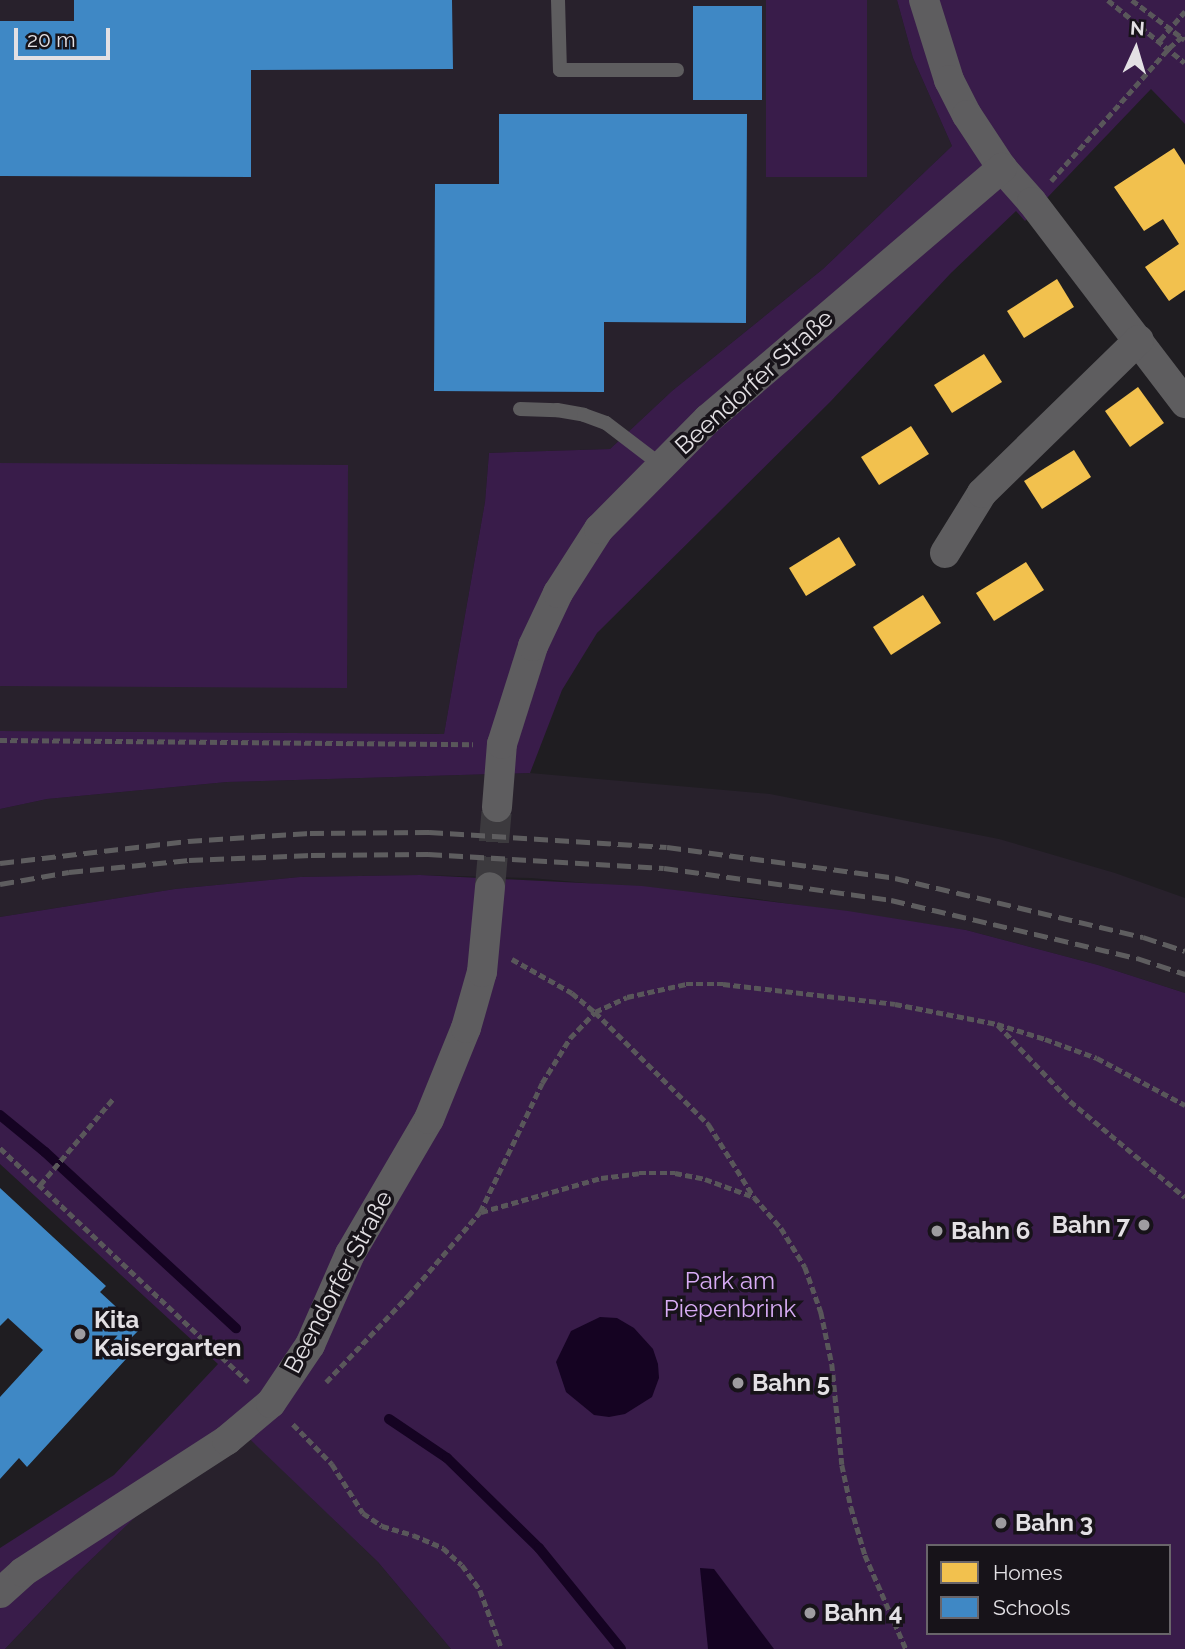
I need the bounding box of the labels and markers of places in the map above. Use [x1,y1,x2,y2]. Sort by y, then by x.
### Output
place label: Bahn 7 [1052,1211,1130,1239]
place label: Bahn 6 [951,1217,1030,1245]
marker: Bahn 7 [1136,1217,1152,1233]
marker: Bahn 6 [929,1223,945,1239]
place label: Kita Kaisergarten [94,1306,241,1362]
marker: Kita Kaisergarten [72,1326,88,1342]
place label: Bahn 5 [752,1369,830,1397]
marker: Bahn 5 [730,1375,746,1391]
place label: Bahn 3 [1015,1509,1093,1537]
marker: Bahn 3 [993,1515,1009,1531]
place label: Bahn 4 [824,1599,903,1627]
marker: Bahn 4 [802,1605,818,1621]

